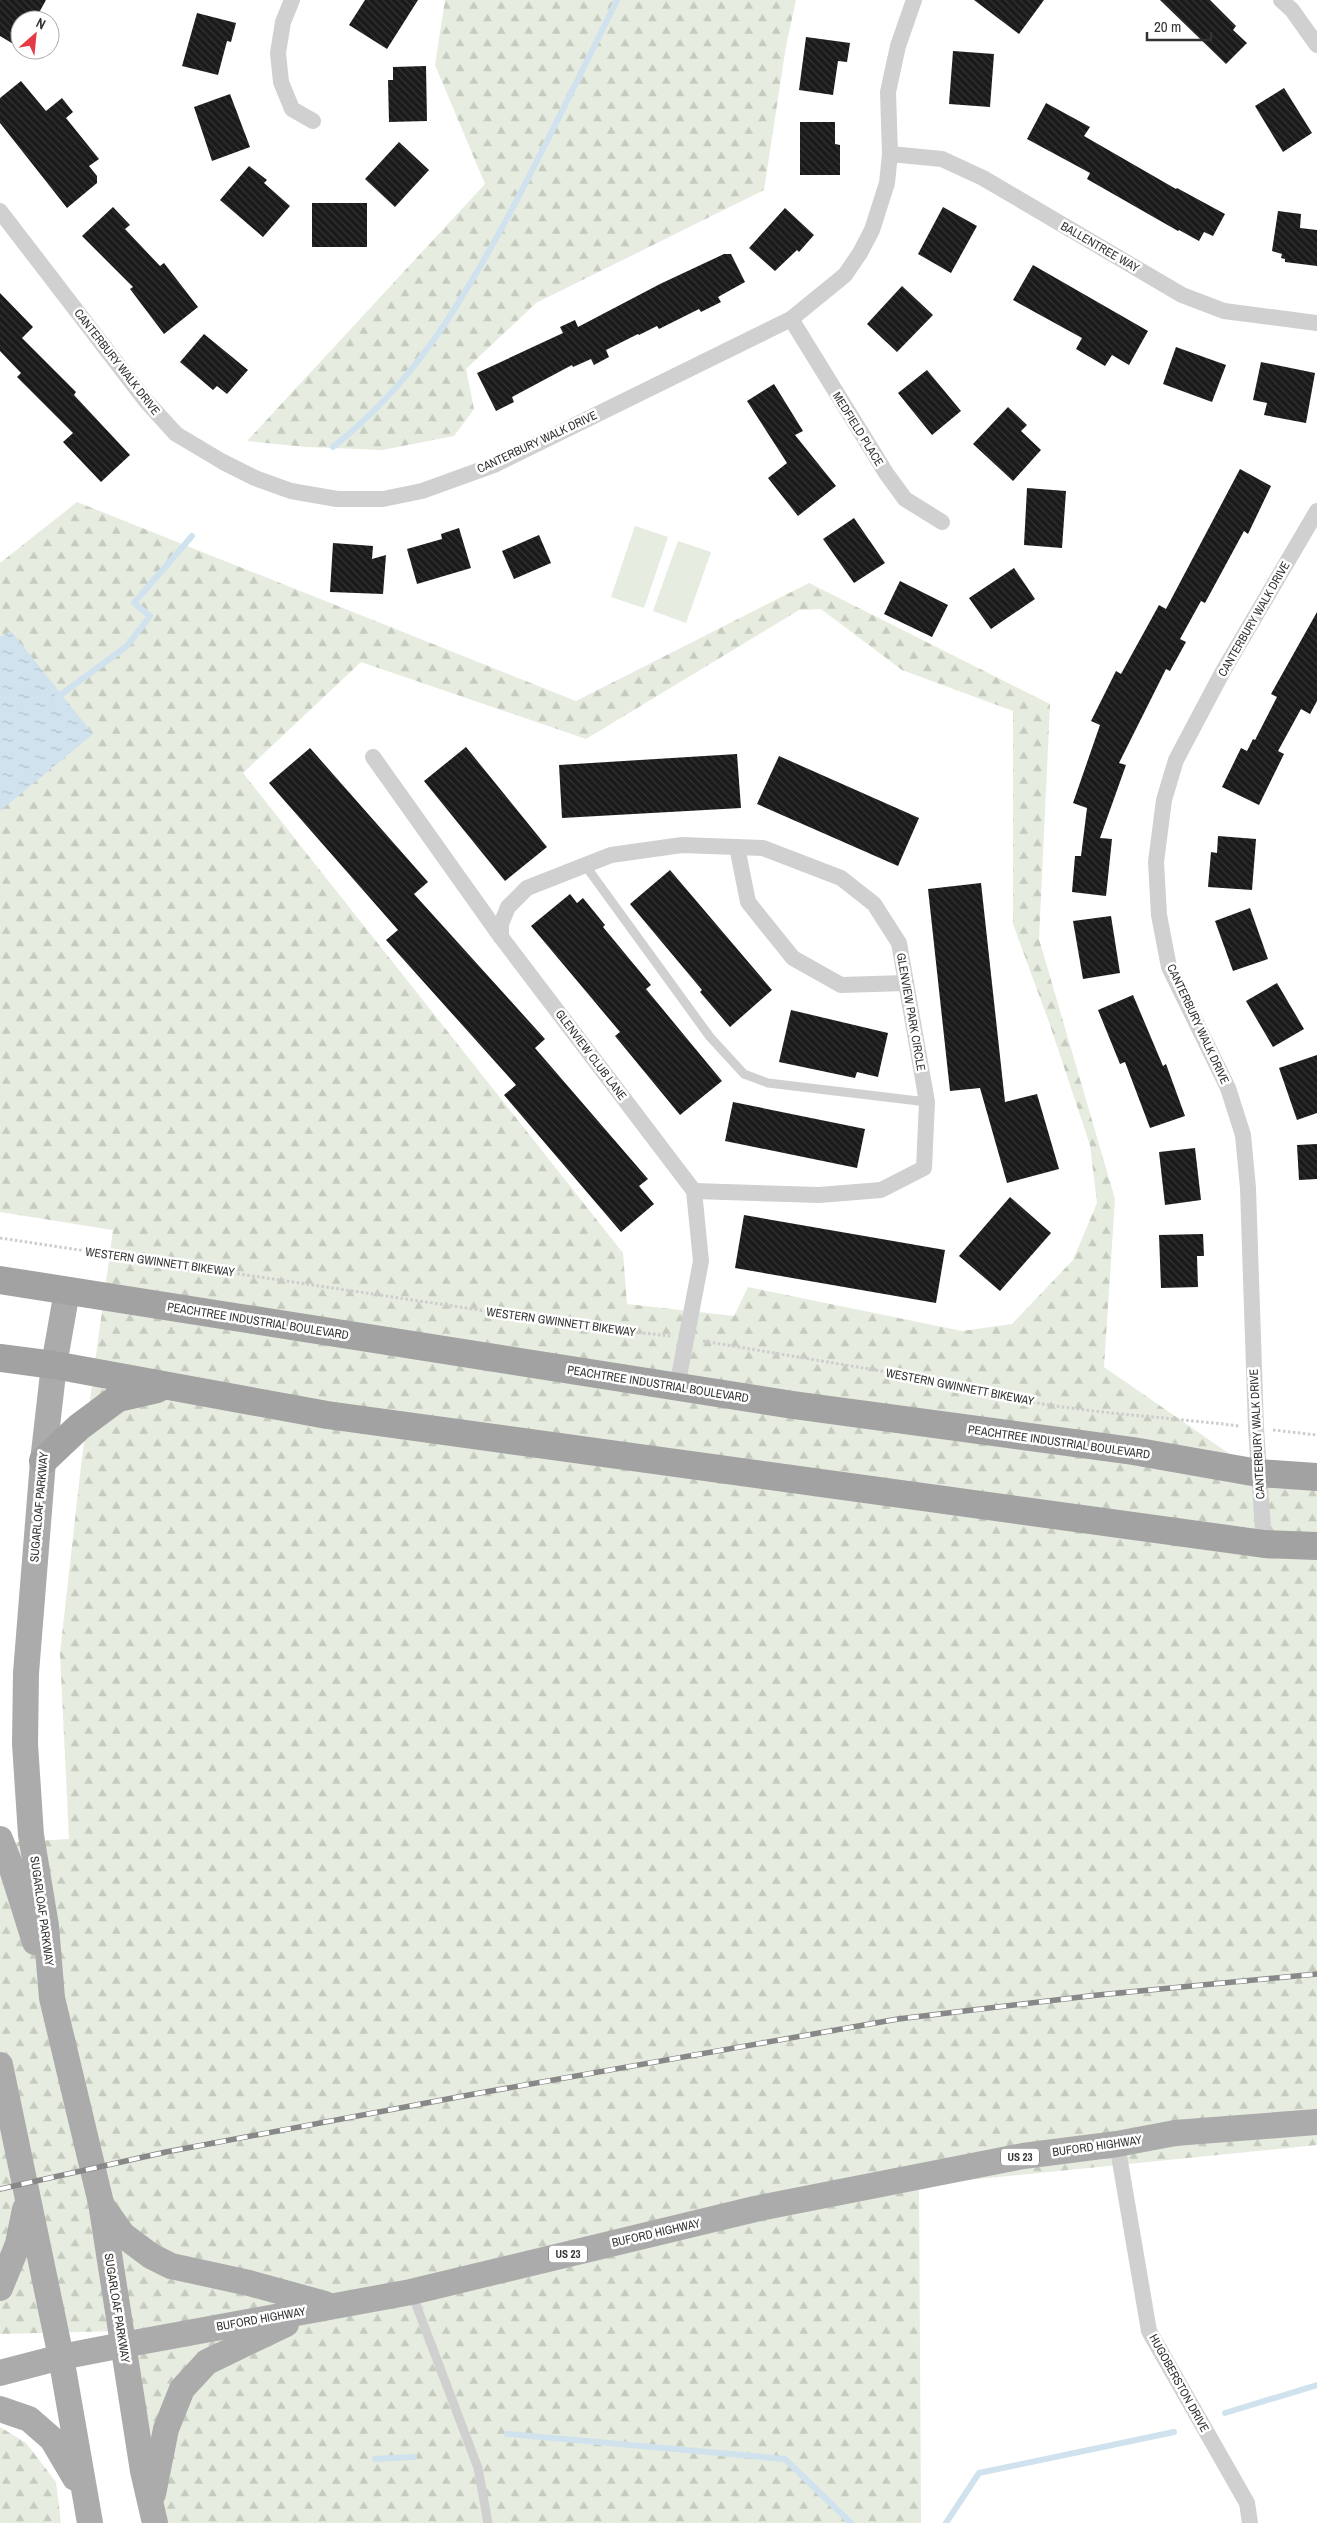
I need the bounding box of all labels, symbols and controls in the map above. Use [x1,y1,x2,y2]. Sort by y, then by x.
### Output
north arrow [10,10,60,60]
scale bar [1147,10,1211,42]
text: N [33,14,49,33]
text: 20 m [1154,16,1181,37]
street label: BALLENTREE WAY [1058,218,1143,276]
street label: CANTERBURY WALK DRIVE [71,306,163,418]
street label: MEDFIELD PLACE [829,389,887,469]
street label: CANTERBURY WALK DRIVE [474,407,600,477]
street label: CANTERBURY WALK DRIVE [1214,558,1294,680]
street label: GLENVIEW PARK CIRCLE [893,952,929,1072]
street label: CANTERBURY WALK DRIVE [1163,961,1233,1087]
street label: GLENVIEW CLUB LANE [552,1007,630,1103]
street label: WESTERN GWINNETT BIKEWAY [84,1244,236,1280]
street label: PEACHTREE INDUSTRIAL BOULEVARD [166,1299,350,1343]
street label: WESTERN GWINNETT BIKEWAY [485,1304,637,1340]
street label: PEACHTREE INDUSTRIAL BOULEVARD [566,1362,750,1406]
street label: WESTERN GWINNETT BIKEWAY [884,1365,1036,1409]
street label: CANTERBURY WALK DRIVE [1246,1368,1268,1500]
street label: PEACHTREE INDUSTRIAL BOULEVARD [967,1421,1151,1463]
street label: SUGARLOAF PARKWAY [26,1451,52,1563]
street label: SUGARLOAF PARKWAY [26,1855,58,1967]
street label: BUFORD HIGHWAY [1051,2132,1143,2160]
road number: US 23 [1001,2148,1039,2166]
street label: BUFORD HIGHWAY [610,2215,702,2251]
road number: US 23 [549,2246,587,2262]
street label: SUGARLOAF PARKWAY [100,2252,134,2364]
street label: BUFORD HIGHWAY [215,2303,307,2335]
street label: HUGOBERSTON DRIVE [1145,2331,1213,2435]

